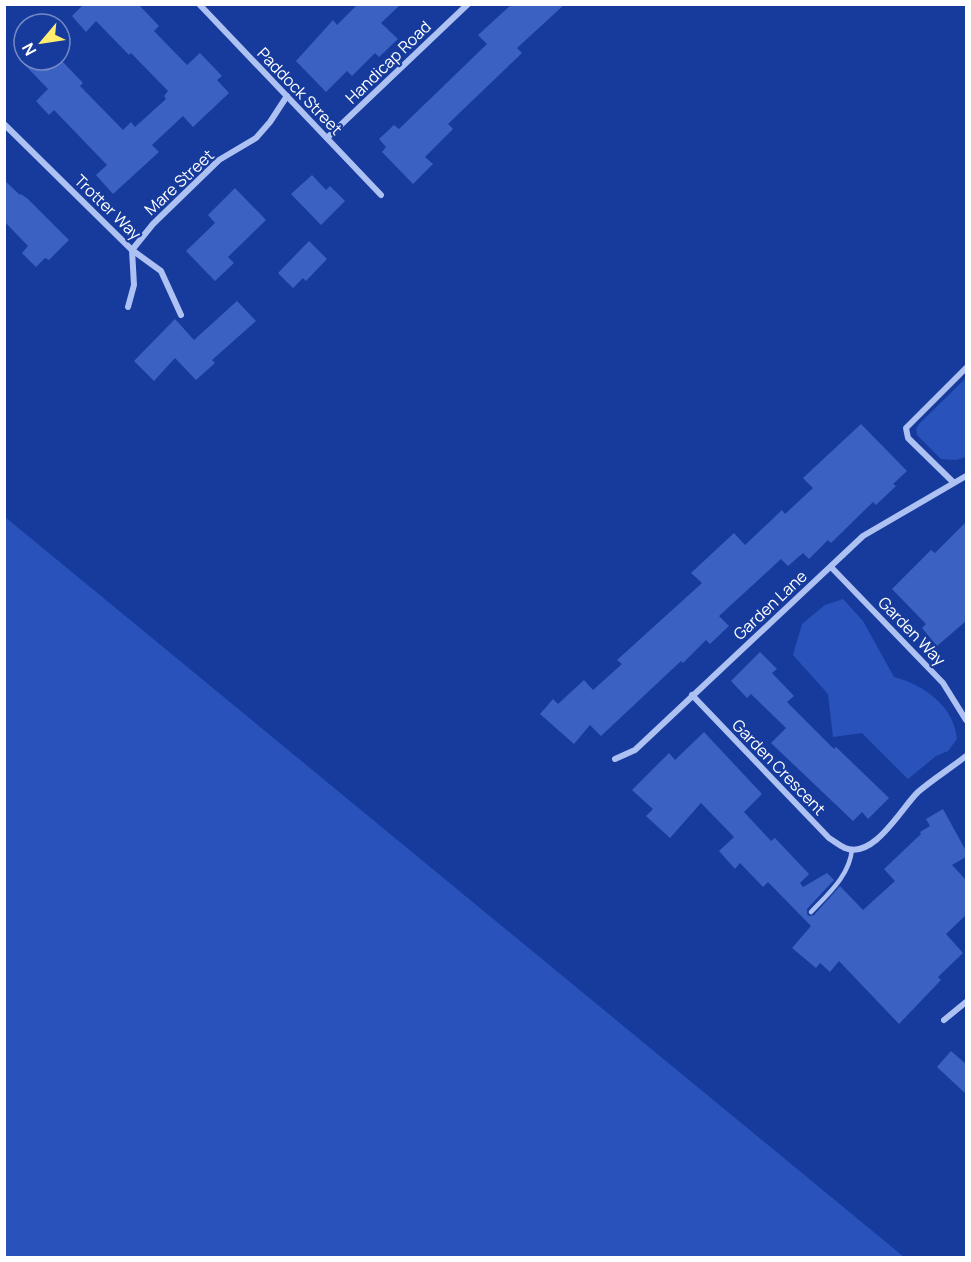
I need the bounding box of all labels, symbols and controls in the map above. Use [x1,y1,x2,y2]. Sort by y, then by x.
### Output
north arrow [12,12,72,72]
street label: Handicap Road [341,16,435,108]
text: N [16,39,41,60]
street label: Paddock Street [253,43,347,139]
street label: Mare Street [140,144,218,220]
street label: Trotter Way [70,170,147,245]
street label: Garden Lane [729,565,811,645]
street label: Garden Way [873,592,951,671]
street label: Garden Crescent [727,714,831,820]

